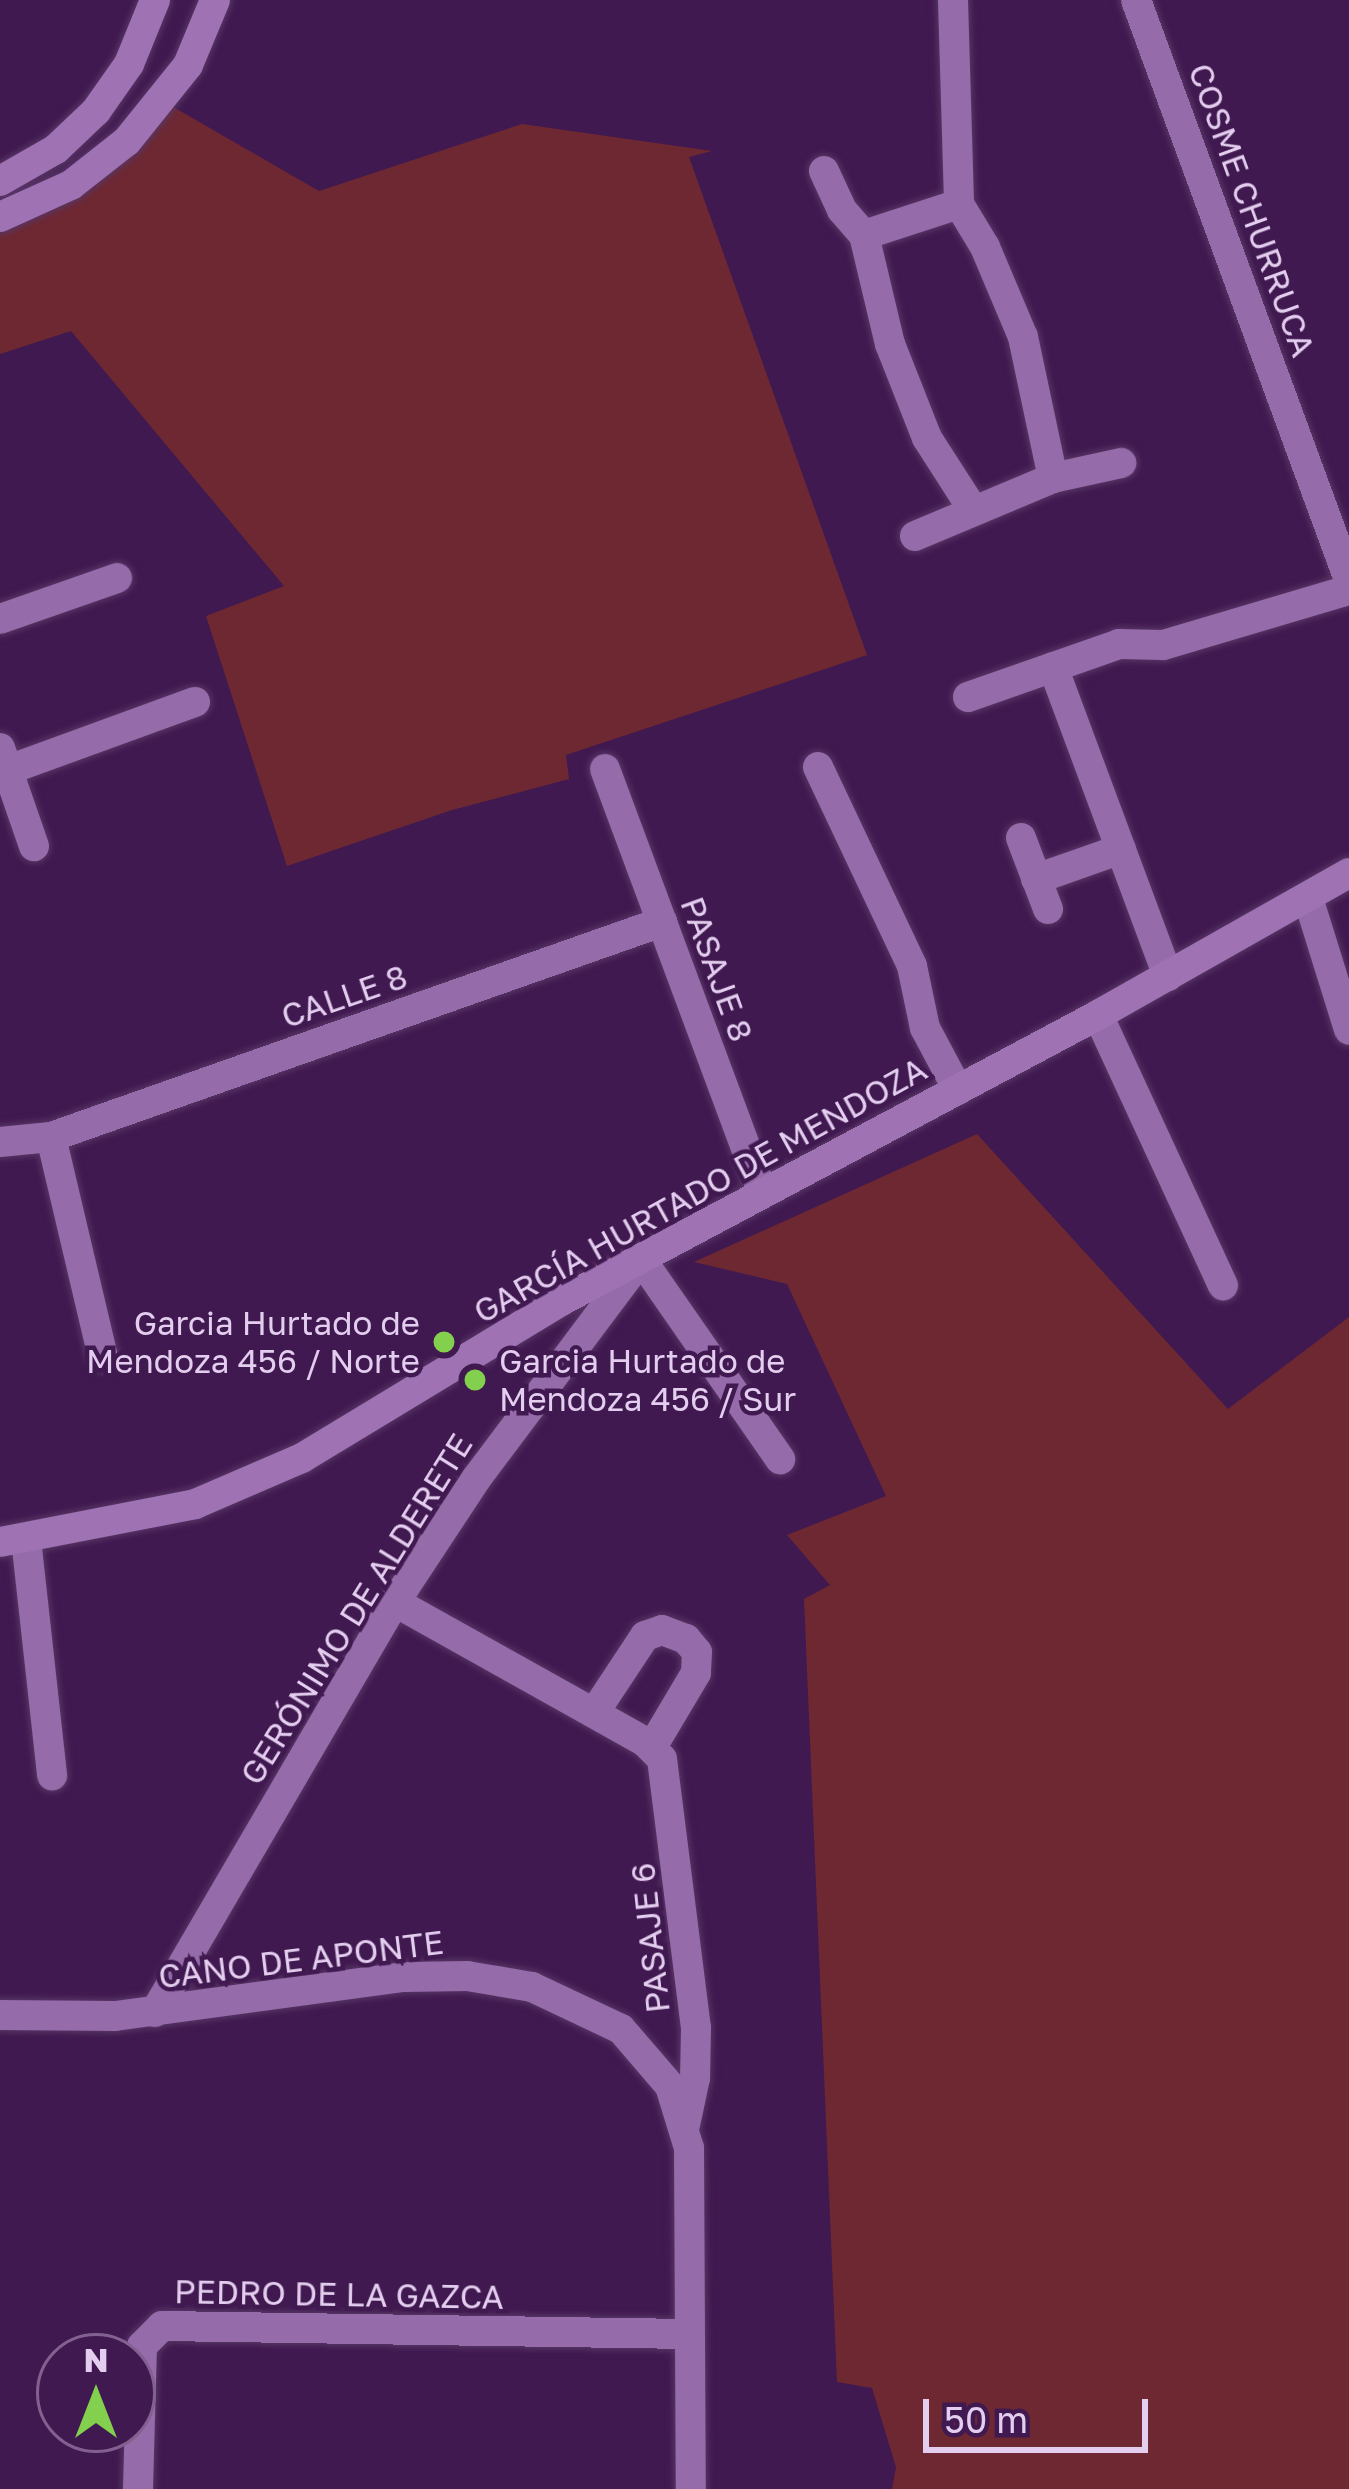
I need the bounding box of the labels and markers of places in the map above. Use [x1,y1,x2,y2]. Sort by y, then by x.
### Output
place label: Garcia Hurtado de Mendoza 456 / Norte [86,1303,420,1381]
marker: Garcia Hurtado de Mendoza 456 / Norte [431,1329,457,1355]
place label: Garcia Hurtado de Mendoza 456 / Sur [499,1341,796,1419]
marker: Garcia Hurtado de Mendoza 456 / Sur [462,1367,488,1393]

